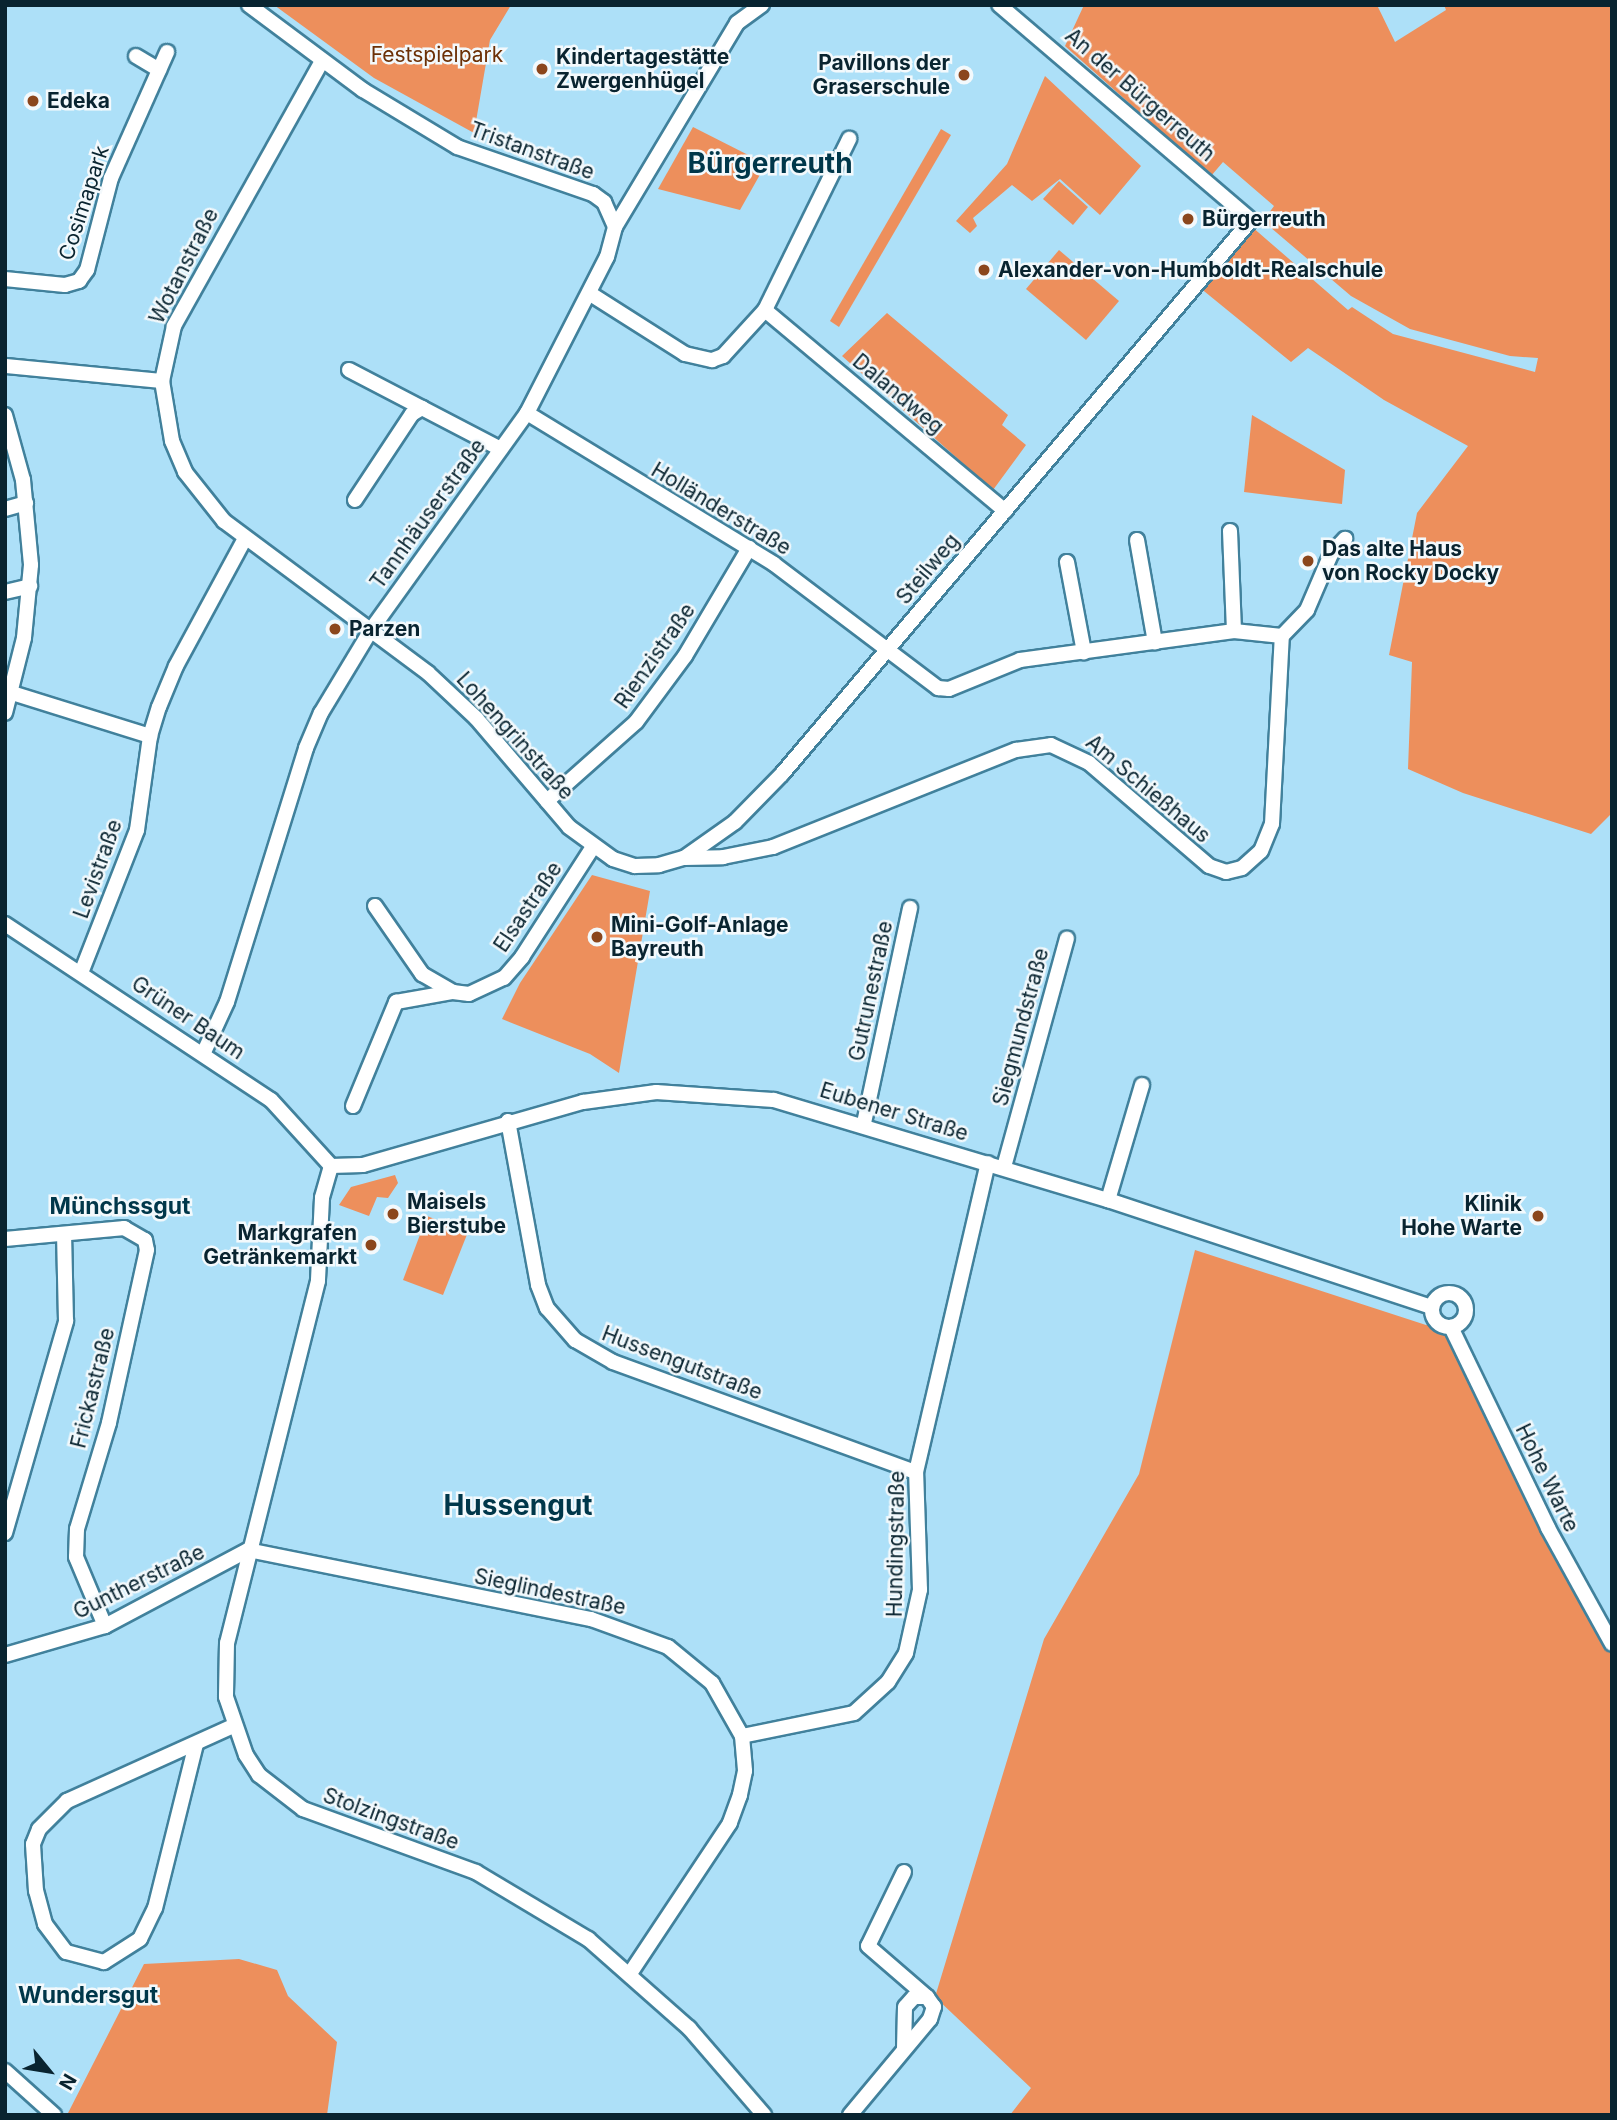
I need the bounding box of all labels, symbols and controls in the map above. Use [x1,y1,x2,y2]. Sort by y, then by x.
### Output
street label: An der Bürgerreuth [1060,23,1220,167]
park label: Festspielpark [371,42,503,68]
place label: Kindertagestätte Zwergenhügel [556,44,729,94]
place label: Pavillons der Graserschule [812,50,950,100]
marker: Kindertagestätte Zwergenhügel [534,61,550,77]
marker: Pavillons der Graserschule [956,67,972,83]
place label: Edeka [47,88,110,114]
marker: Edeka [25,93,41,109]
street label: Tristanstraße [466,117,598,185]
street label: Cosimapark [54,143,114,263]
district label: Bürgerreuth [687,146,853,180]
street label: Wotanstraße [144,204,224,328]
place label: Bürgerreuth [1202,206,1326,232]
marker: Bürgerreuth [1180,211,1196,227]
place label: Alexander-von-Humboldt-Realschule [998,257,1383,283]
marker: Alexander-von-Humboldt-Realschule [976,262,992,278]
street label: Dalandweg [847,349,949,439]
street label: Tannhäuserstraße [365,434,491,594]
street label: Holländerstraße [647,457,795,561]
street label: Steilweg [891,529,965,609]
place label: Das alte Haus von Rocky Docky [1322,536,1499,586]
marker: Das alte Haus von Rocky Docky [1300,553,1316,569]
street label: Rienzistraße [609,598,701,714]
place label: Parzen [349,616,420,642]
marker: Parzen [327,621,343,637]
street label: Lohengrinstraße [451,667,579,805]
street label: Am Schießhaus [1081,730,1215,848]
street label: Levistraße [68,816,128,922]
street label: Elsastraße [489,857,567,957]
place label: Mini-Golf-Anlage Bayreuth [611,912,789,962]
street label: Gutrunestraße [844,919,898,1063]
marker: Mini-Golf-Anlage Bayreuth [589,929,605,945]
street label: Siegmundstraße [988,945,1054,1109]
street label: Grüner Baum [127,971,249,1065]
street label: Eubener Straße [817,1077,971,1147]
place label: Maisels Bierstube [407,1189,506,1239]
place label: Klinik Hohe Warte [1401,1191,1522,1241]
district label: Münchssgut [50,1192,190,1220]
marker: Maisels Bierstube [385,1206,401,1222]
marker: Klinik Hohe Warte [1528,1206,1548,1226]
place label: Markgrafen Getränkemarkt [203,1220,357,1270]
marker: Markgrafen Getränkemarkt [363,1237,379,1253]
street label: Hussengutstraße [598,1321,766,1405]
street label: Frickastraße [66,1325,120,1451]
street label: Hohe Warte [1510,1420,1584,1536]
street label: Hundingstraße [882,1471,910,1617]
district label: Hussengut [443,1488,593,1522]
street label: Guntherstraße [69,1539,209,1625]
street label: Sieglindestraße [472,1564,628,1620]
street label: Stolzingstraße [320,1783,462,1855]
district label: Wundersgut [18,1981,158,2009]
north arrow [14,2036,84,2106]
text: N [54,2070,81,2094]

